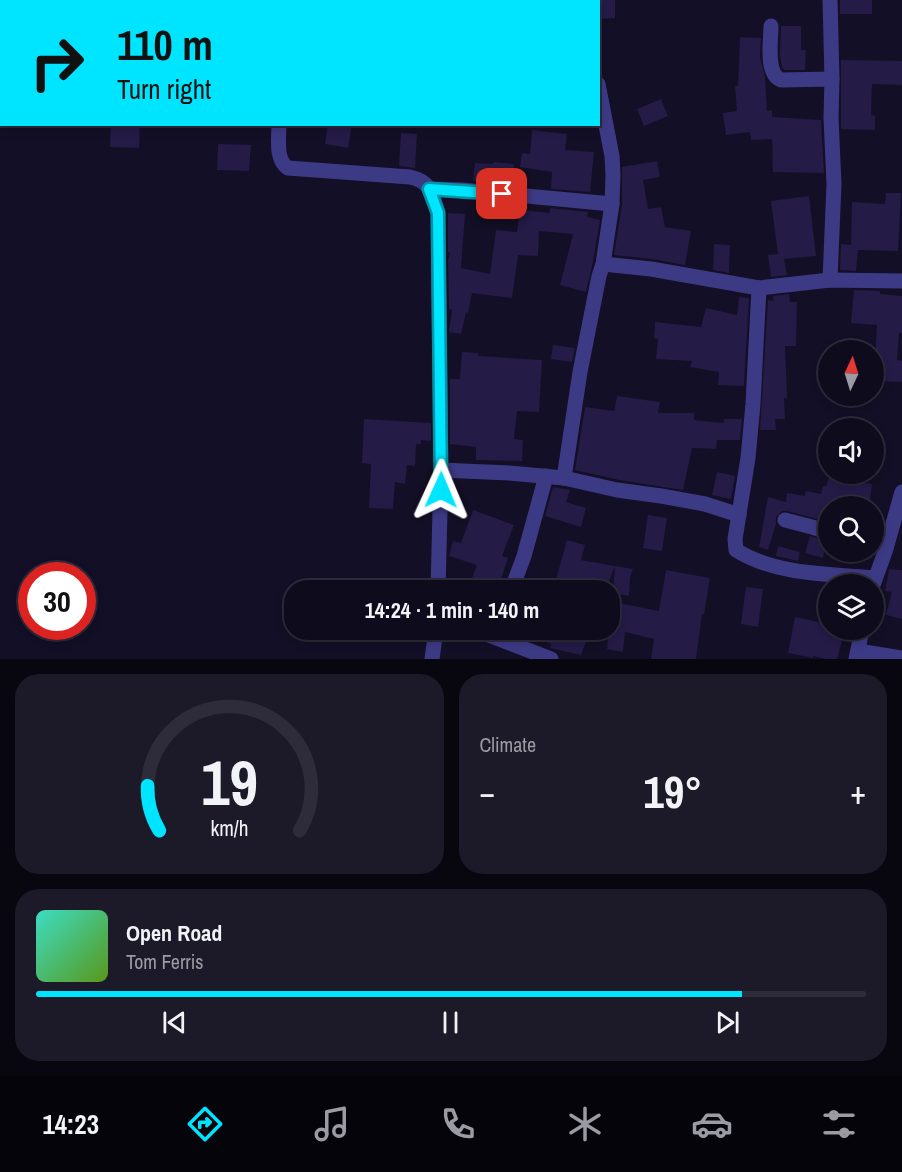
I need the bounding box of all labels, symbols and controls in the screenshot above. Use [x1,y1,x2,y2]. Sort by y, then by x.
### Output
text: 110 m [117,17,213,73]
icon: right [18,24,96,102]
text: Turn right [117,71,211,107]
pin [476,168,527,219]
icon: arrive [485,177,518,210]
north arrow [818,340,884,406]
map controls [818,340,884,640]
button: sound [818,418,884,484]
position arrow [409,458,473,522]
button: search [818,496,884,562]
speed limit sign: 30 [18,562,96,640]
button: layers [818,574,884,640]
text: 14:24 · 1 min · 140 m [365,595,539,625]
text: Climate [480,731,536,758]
text: 19 [201,740,258,824]
text: 19° [643,761,702,822]
text: − [480,770,495,814]
text: + [850,770,866,814]
text: km/h [210,814,248,843]
text: Open Road [126,918,222,948]
text: Tom Ferris [126,948,204,975]
icon: previous [158,1006,191,1039]
icon: pause [434,1006,467,1039]
icon: next [711,1006,744,1039]
icon: directions [184,1103,226,1145]
icon: music [311,1103,353,1145]
icon: phone [437,1103,479,1145]
icon: climate [564,1103,606,1145]
icon: car [691,1103,733,1145]
icon: filters [818,1103,860,1145]
text: 14:23 [42,1106,99,1142]

